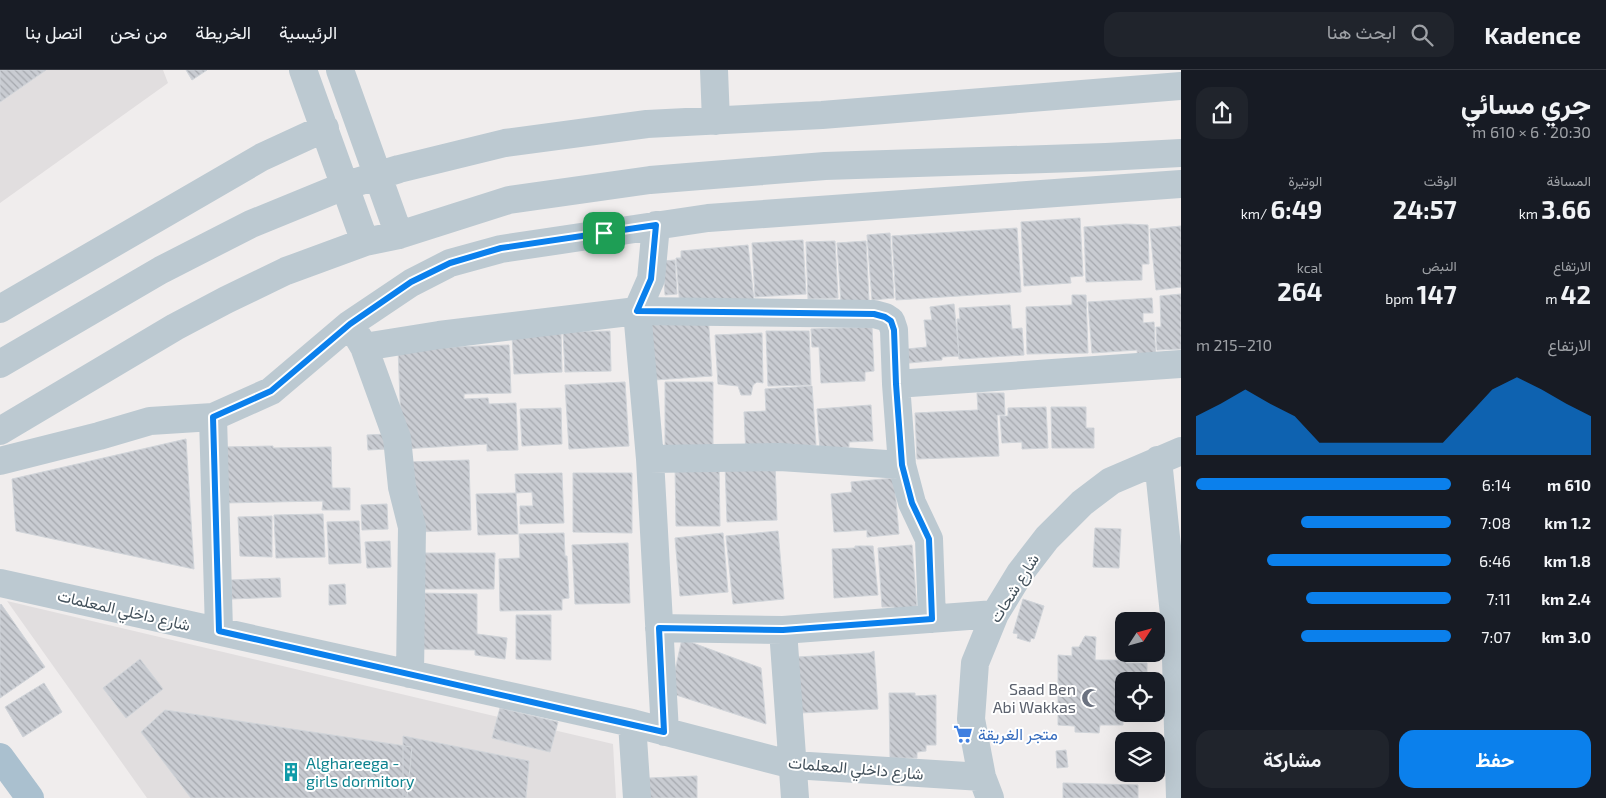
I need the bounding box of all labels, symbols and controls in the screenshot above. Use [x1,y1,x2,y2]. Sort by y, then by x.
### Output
search box [1104,12,1454,57]
text: ابحث هنا [1327,20,1396,43]
text: Kadence [1484,20,1581,49]
text: اتصل بنا [25,21,82,43]
text: من نحن [110,21,167,43]
text: الخريطة [195,21,251,43]
text: الرئيسية [279,21,337,43]
icon: search [1408,21,1436,49]
text: جري مسائي [1461,86,1591,120]
button: share [1196,87,1248,139]
text: 20:30 · 6 × 610 m [1472,122,1591,141]
text: الوتيرة [1288,172,1322,189]
text: الوقت [1424,172,1457,189]
text: المسافة [1547,172,1591,189]
text: 6:49 [1270,194,1322,224]
text: 24:57 [1393,194,1457,224]
text: 3.66 [1541,194,1591,224]
text: /km [1241,205,1270,222]
text: km [1519,205,1541,222]
pin [583,212,625,254]
icon: arrive [590,219,618,247]
text: النبض [1422,257,1457,274]
text: الارتفاع [1553,257,1591,274]
text: kcal [1297,259,1322,276]
text: 264 [1277,276,1322,306]
text: 147 [1417,279,1457,309]
text: 42 [1561,279,1591,309]
text: bpm [1385,290,1417,307]
text: m [1545,290,1561,307]
text: 210–215 m [1196,335,1272,354]
text: الارتفاع [1548,335,1591,354]
text: 6:14 [1482,475,1511,494]
text: 610 m [1547,475,1591,494]
text: 7:08 [1480,513,1511,532]
text: 1.2 km [1544,513,1591,532]
street label: شارع شحات [985,550,1045,627]
text: 6:46 [1479,551,1511,570]
text: 1.8 km [1544,551,1591,570]
street label: شارع داخلي المعلمات [55,585,192,639]
text: 7:11 [1486,589,1511,608]
text: 2.4 km [1541,589,1591,608]
north arrow [1115,612,1165,662]
map controls [1115,612,1165,782]
text: 7:07 [1481,627,1511,646]
text: 3.0 km [1541,627,1591,646]
button: locate [1115,672,1165,722]
place label: Saad Ben Abi Wakkas [993,679,1076,716]
mosque icon: Saad Ben Abi Wakkas [1080,687,1102,709]
supermarket icon: متجر الغريقة [952,723,974,745]
place label: متجر الغريقة [978,724,1058,745]
button: مشاركة [1196,730,1389,788]
button: حفظ [1399,730,1591,788]
button: layers [1115,732,1165,782]
street label: شارع داخلي المعلمات [787,752,925,788]
place label: Alghareega - girls dormitory [306,753,415,790]
building icon: Alghareega - girls dormitory [280,761,302,783]

